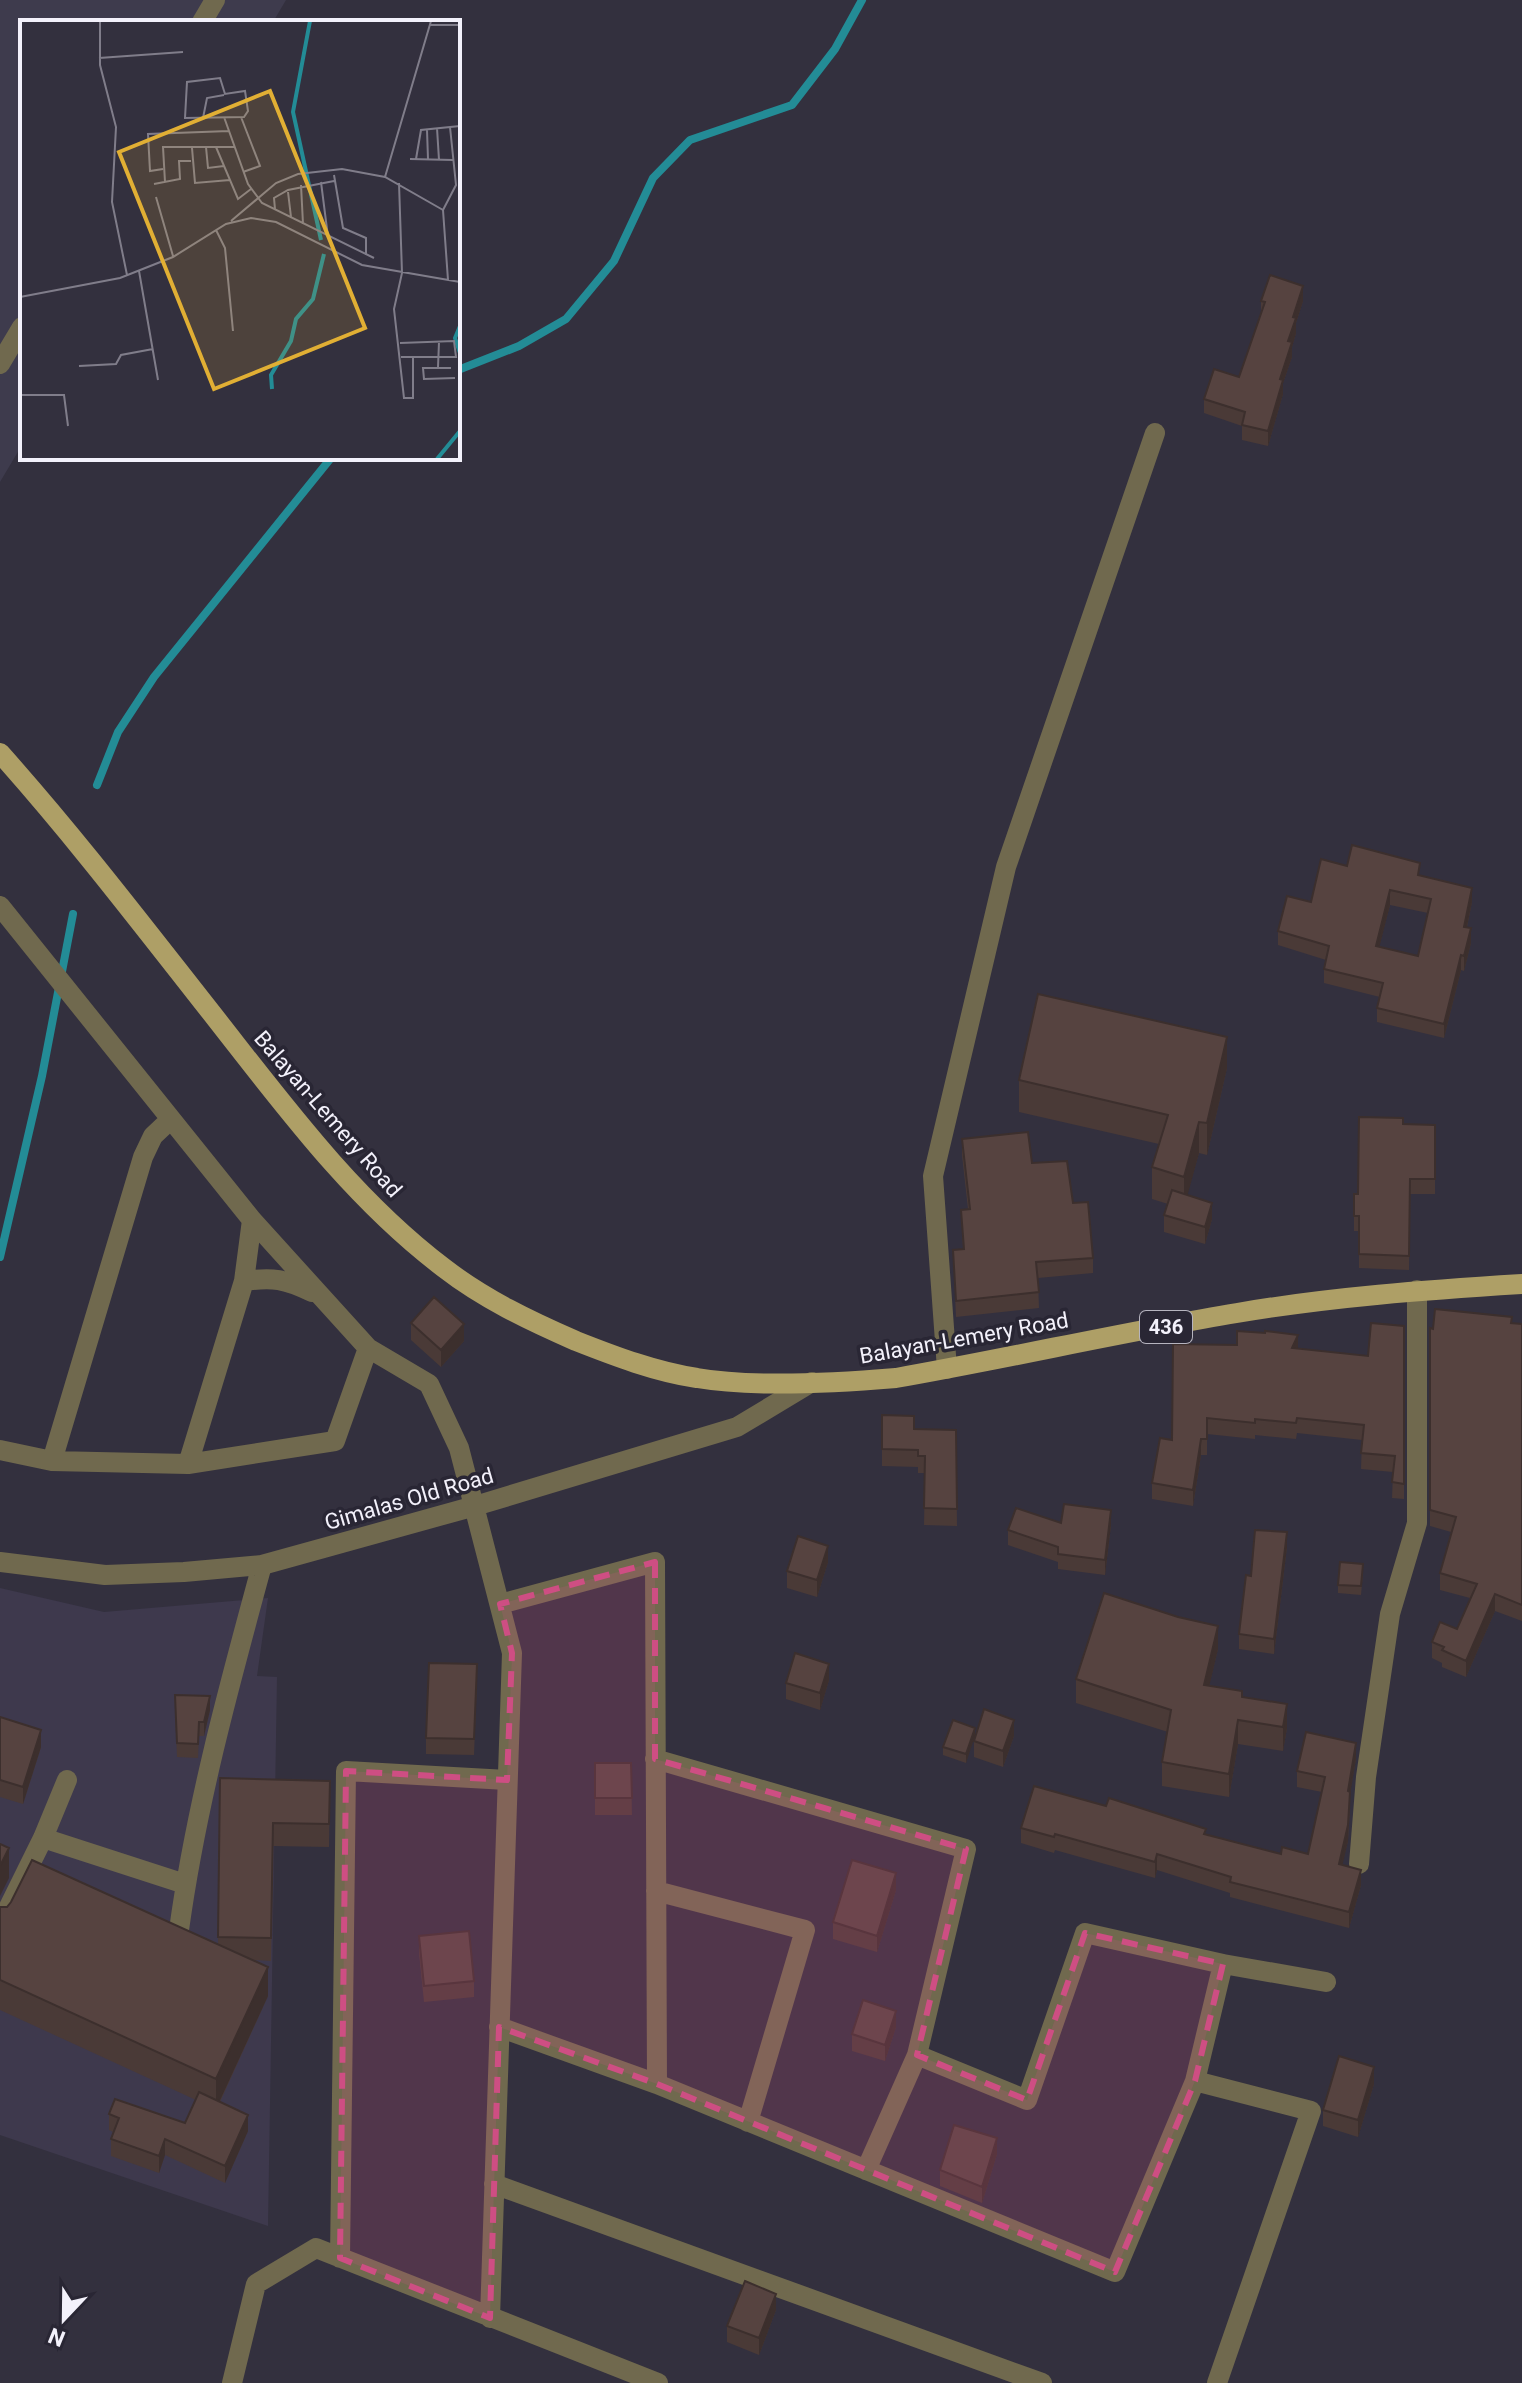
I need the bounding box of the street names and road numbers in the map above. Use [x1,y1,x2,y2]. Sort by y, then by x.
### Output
street label: Balayan-Lemery Road [249,1026,407,1202]
street label: Balayan-Lemery Road [858,1307,1070,1369]
road number: 436 [1140,1311,1192,1343]
street label: Gimalas Old Road [322,1463,496,1535]

